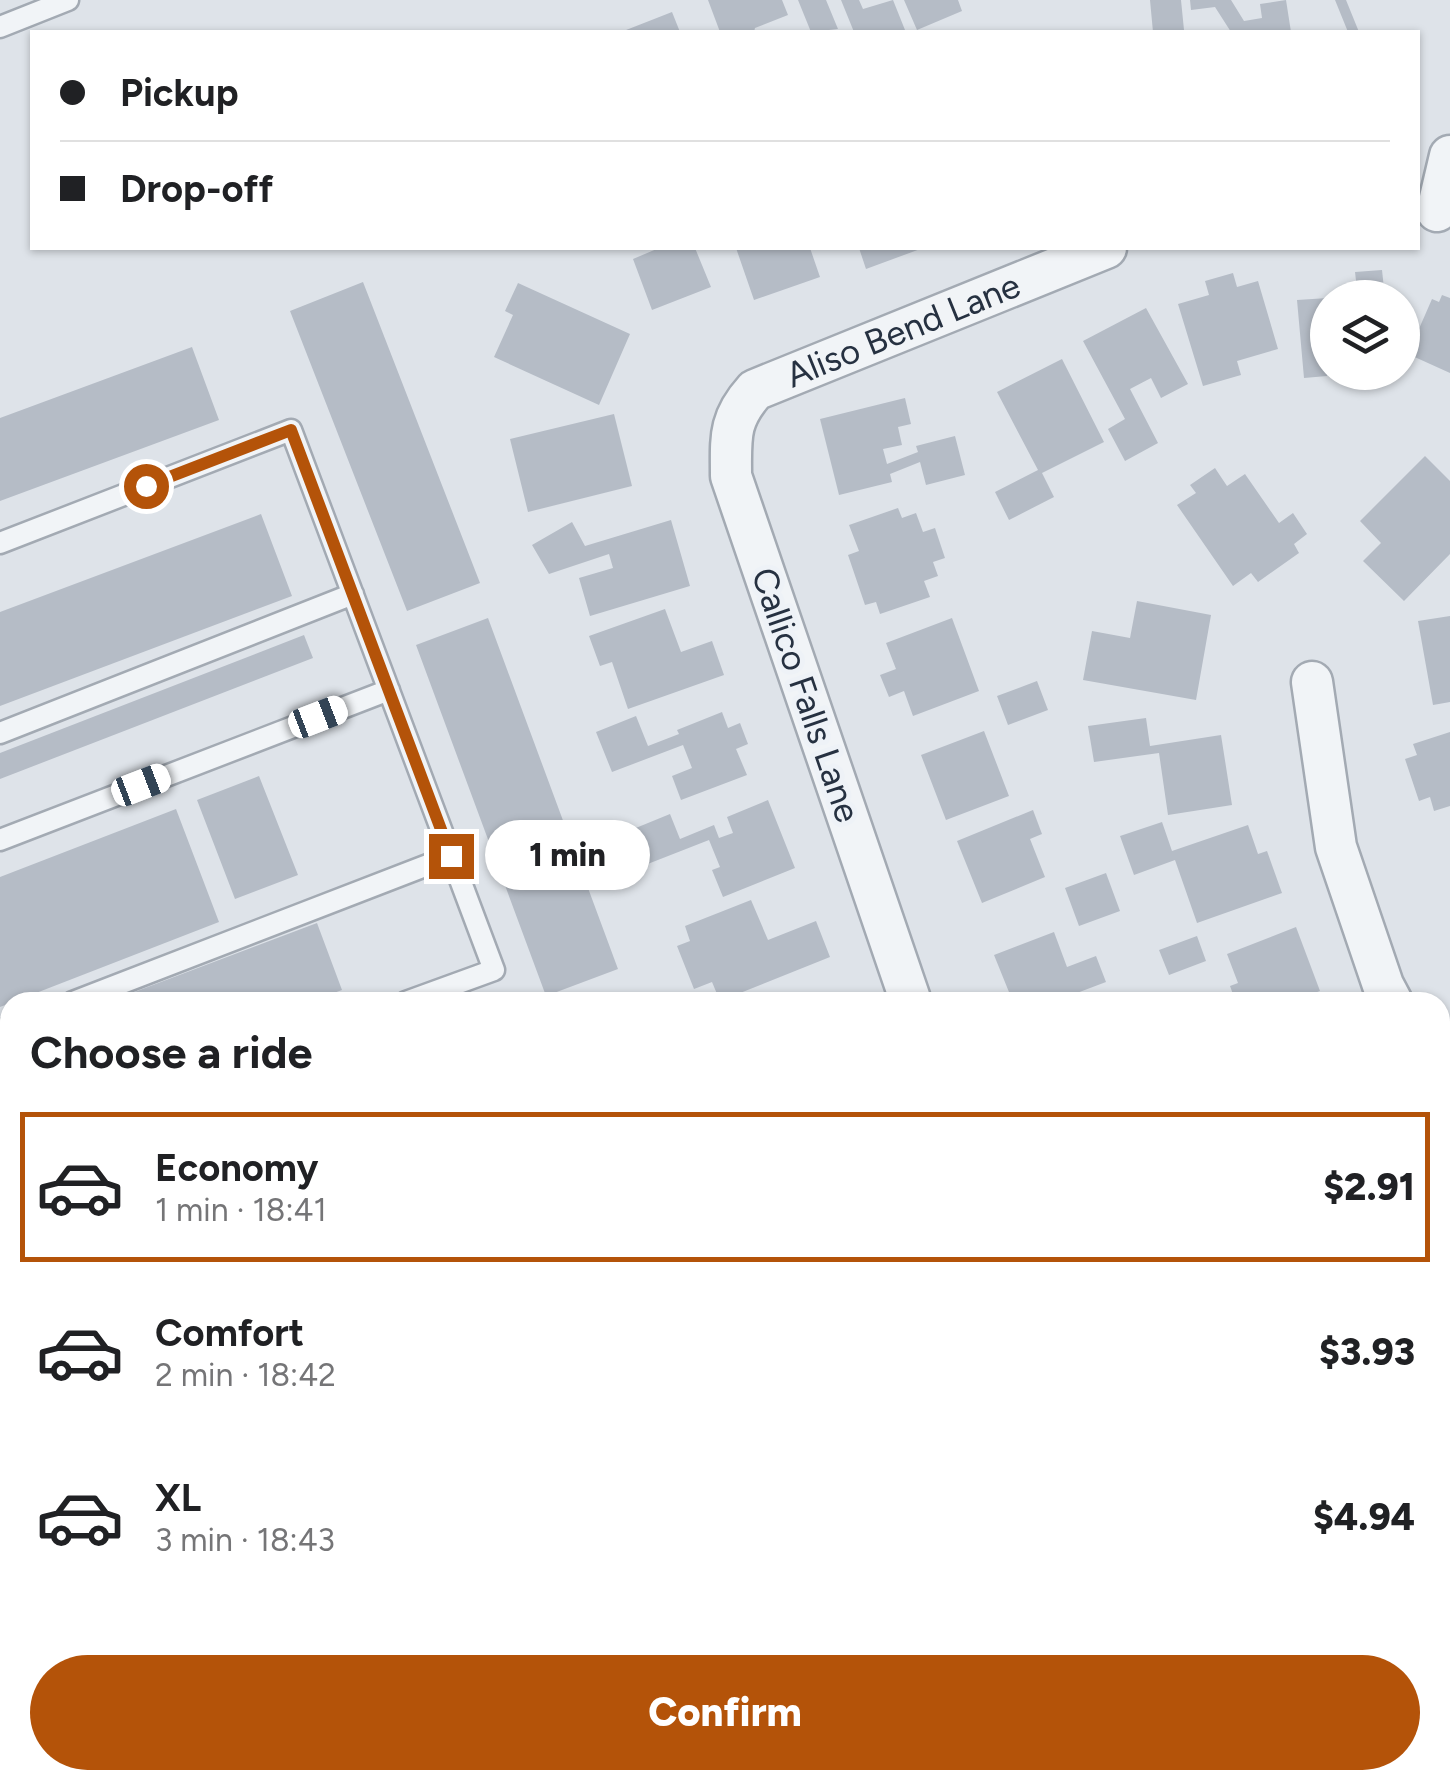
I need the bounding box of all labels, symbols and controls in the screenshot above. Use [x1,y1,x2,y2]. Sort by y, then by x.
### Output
text: Pickup [120,70,238,116]
text: Drop-off [120,166,273,212]
street label: Aliso Bend Lane [780,264,1026,396]
map controls [1310,280,1420,390]
button: layers [1310,280,1420,390]
route start [124,464,169,509]
street label: Callico Falls Lane [743,562,869,828]
car [285,692,351,742]
car [108,760,174,810]
callout: 1 min [486,821,651,891]
route end [429,834,474,879]
text: 1 min [529,836,606,874]
text: Choose a ride [30,1025,312,1079]
icon: car [35,1142,125,1232]
text: Economy [155,1145,318,1191]
text: $2.91 [1323,1164,1415,1210]
text: 1 min · 18:41 [155,1191,327,1229]
icon: car [35,1307,125,1397]
text: Comfort [155,1310,304,1356]
text: $3.93 [1319,1329,1415,1375]
text: 2 min · 18:42 [155,1356,336,1394]
icon: car [35,1472,125,1562]
text: XL [155,1475,201,1521]
text: $4.94 [1313,1494,1415,1540]
text: 3 min · 18:43 [155,1521,335,1559]
button: Confirm [30,1655,1420,1770]

